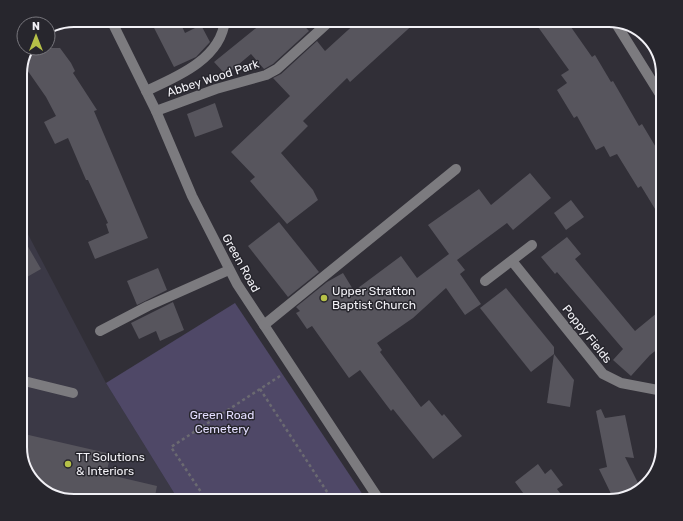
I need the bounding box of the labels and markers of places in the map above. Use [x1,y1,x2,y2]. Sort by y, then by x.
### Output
place label: Upper Stratton Baptist Church [332,284,416,312]
marker: Upper Stratton Baptist Church [319,293,329,303]
place label: TT Solutions & Interiors [76,450,145,478]
marker: TT Solutions & Interiors [63,459,73,469]

